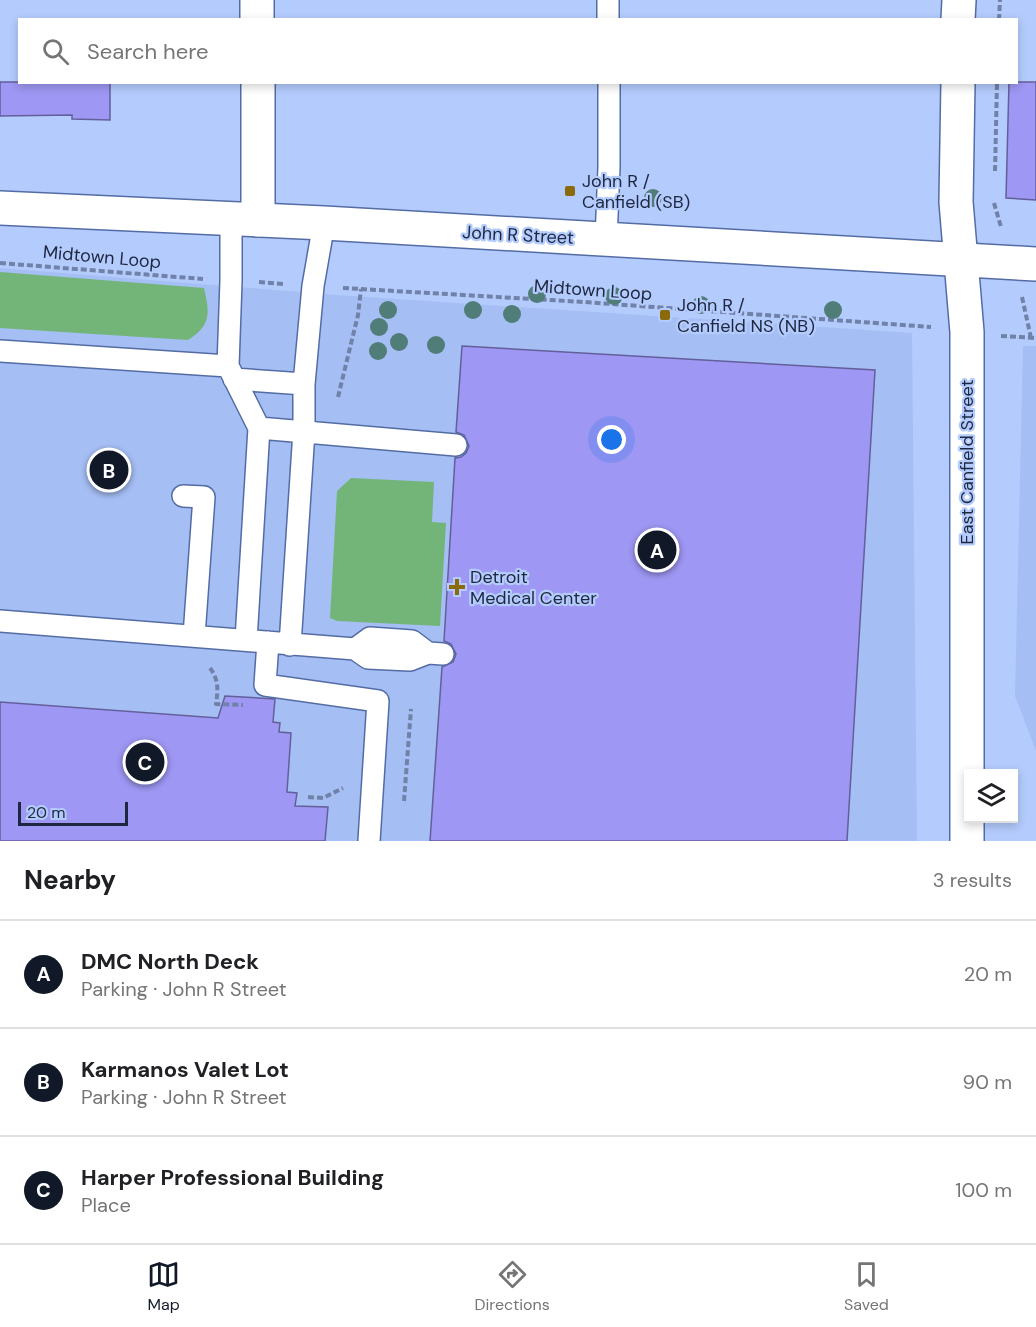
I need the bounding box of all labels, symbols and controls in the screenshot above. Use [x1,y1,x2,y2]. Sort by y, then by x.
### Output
search box [18,18,1018,84]
icon: search [39,35,72,68]
text: Search here [87,37,208,66]
place label: John R / Canfield (SB) [582,169,690,214]
marker: John R / Canfield (SB) [563,184,577,198]
street label: John R Street [462,220,574,250]
street label: Midtown Loop [42,240,162,274]
street label: Midtown Loop [533,274,653,306]
place label: John R / Canfield NS (NB) [677,293,815,338]
marker: John R / Canfield NS (NB) [658,308,672,322]
street label: East Canfield Street [955,380,979,544]
your location [597,425,626,454]
pin: B [90,448,128,492]
pin: A [638,528,676,572]
place label: Detroit Medical Center [470,565,597,610]
marker: Detroit Medical Center [448,578,466,596]
pin: C [126,740,164,784]
map controls [964,769,1018,823]
button: layers [964,769,1018,823]
scale bar [18,799,128,826]
text: 20 m [27,802,66,823]
text: Nearby [24,863,116,897]
text: 3 results [933,867,1012,893]
text: DMC North Deck [81,947,259,976]
text: A [36,961,51,987]
text: 20 m [964,961,1012,987]
text: Parking · John R Street [81,976,287,1002]
text: Karmanos Valet Lot [81,1055,289,1084]
text: B [37,1069,50,1095]
text: 90 m [963,1069,1012,1095]
text: Parking · John R Street [81,1084,287,1110]
text: Harper Professional Building [81,1163,384,1192]
text: C [36,1177,51,1203]
text: 100 m [955,1177,1012,1203]
text: Place [81,1192,131,1218]
tab: Map [147,1258,180,1315]
tab: Directions [474,1258,550,1315]
tab: Saved [844,1258,889,1315]

